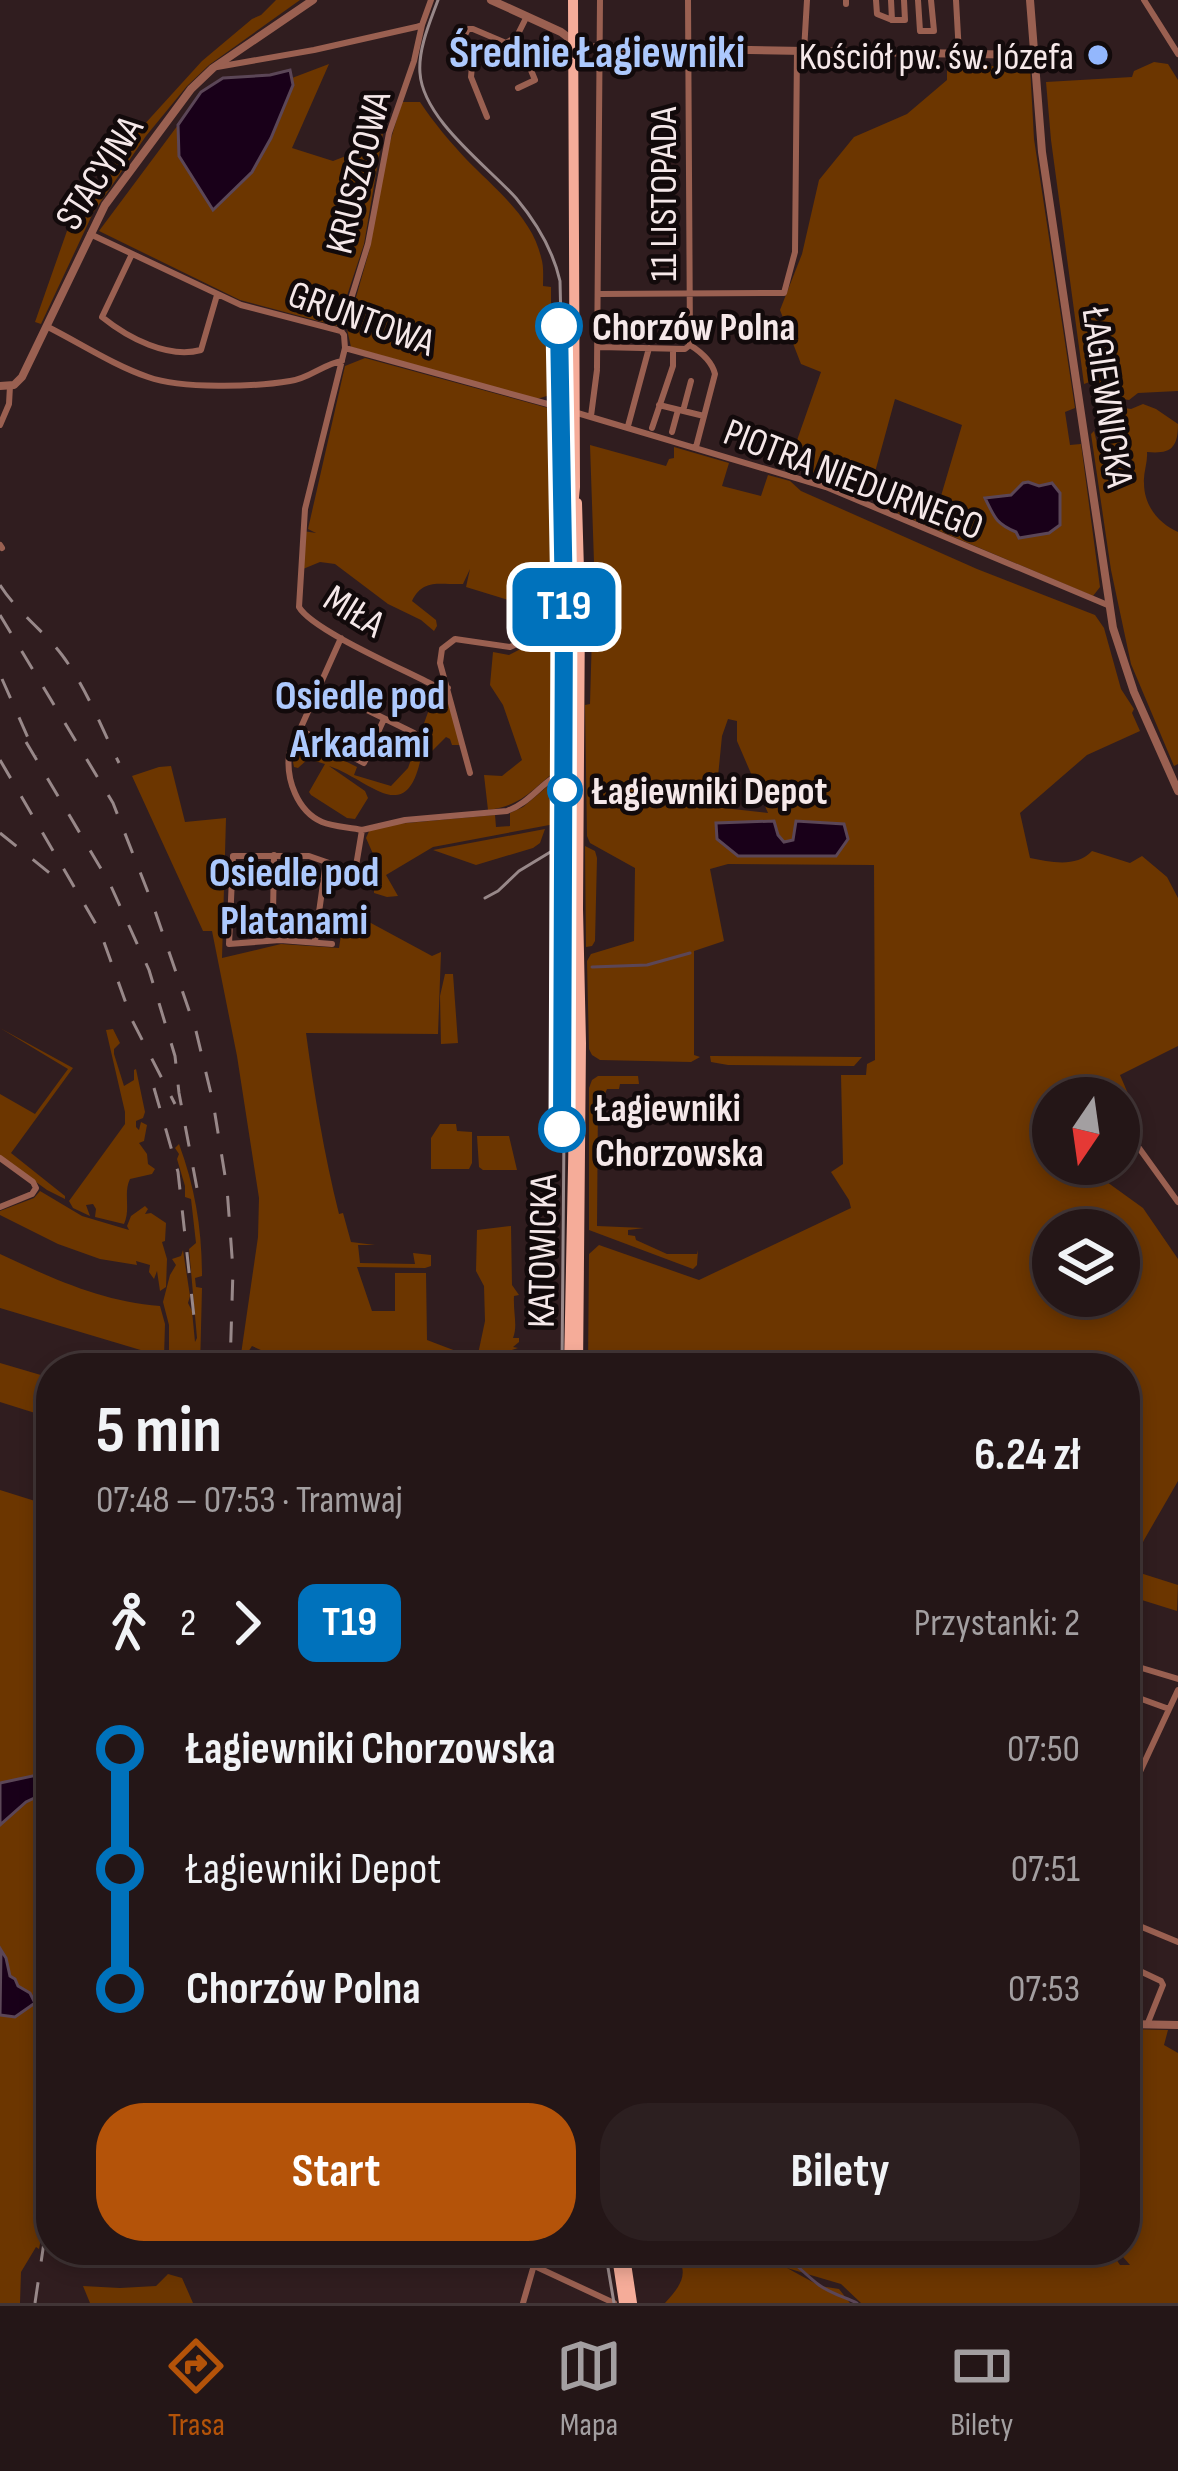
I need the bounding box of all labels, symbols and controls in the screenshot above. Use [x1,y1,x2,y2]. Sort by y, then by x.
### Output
district label: Średnie Łagiewniki [449,26,745,81]
place label: Kościół pw. św. Józefa [799,34,1074,81]
marker: Kościół pw. św. Józefa [1085,42,1111,68]
street label: KRUSZCOWA [317,86,402,259]
street label: STACYJNA [46,107,154,239]
street label: 11 LISTOPADA [641,107,688,281]
street label: GRUNTOWA [282,271,441,368]
street label: ŁAGIEWNICKA [1071,303,1142,491]
marker: Chorzów Polna [537,304,581,348]
place label: Chorzów Polna [592,305,795,352]
street label: PIOTRA NIEDURNEGO [717,409,989,551]
line badge: T19 [495,568,633,646]
street label: MIŁA [315,576,393,649]
text: T19 [536,581,592,632]
district label: Osiedle pod Arkadami [275,671,445,770]
place label: Łagiewniki Depot [591,769,827,816]
marker: Łagiewniki Depot [549,774,581,806]
district label: Osiedle pod Platanami [209,848,379,947]
north arrow [1032,1077,1140,1185]
map controls [1032,1077,1140,1317]
place label: Łagiewniki Chorzowska [594,1086,764,1178]
marker: Łagiewniki Chorzowska [540,1107,584,1151]
street label: KATOWICKA [519,1174,568,1328]
button: layers [1032,1209,1140,1317]
text: 5 min [96,1392,222,1471]
text: 6.24 zł [974,1428,1080,1483]
text: 07:48 – 07:53 · Tramwaj [96,1477,403,1524]
icon: walk [96,1590,162,1656]
icon: forward [214,1590,280,1656]
text: T19 [322,1597,377,1648]
text: 2 [180,1600,196,1647]
text: Przystanki: 2 [914,1600,1080,1647]
text: Łagiewniki Chorzowska [186,1722,556,1777]
text: 07:50 [1007,1726,1080,1773]
text: Łagiewniki Depot [186,1842,441,1897]
text: 07:51 [1011,1846,1080,1893]
text: Chorzów Polna [186,1962,421,2017]
text: 07:53 [1008,1966,1080,2013]
button: Start [96,2103,576,2241]
button: Bilety [600,2103,1080,2241]
tab: Trasa [163,2333,229,2445]
tab: Mapa [556,2333,622,2445]
tab: Bilety [949,2333,1015,2445]

